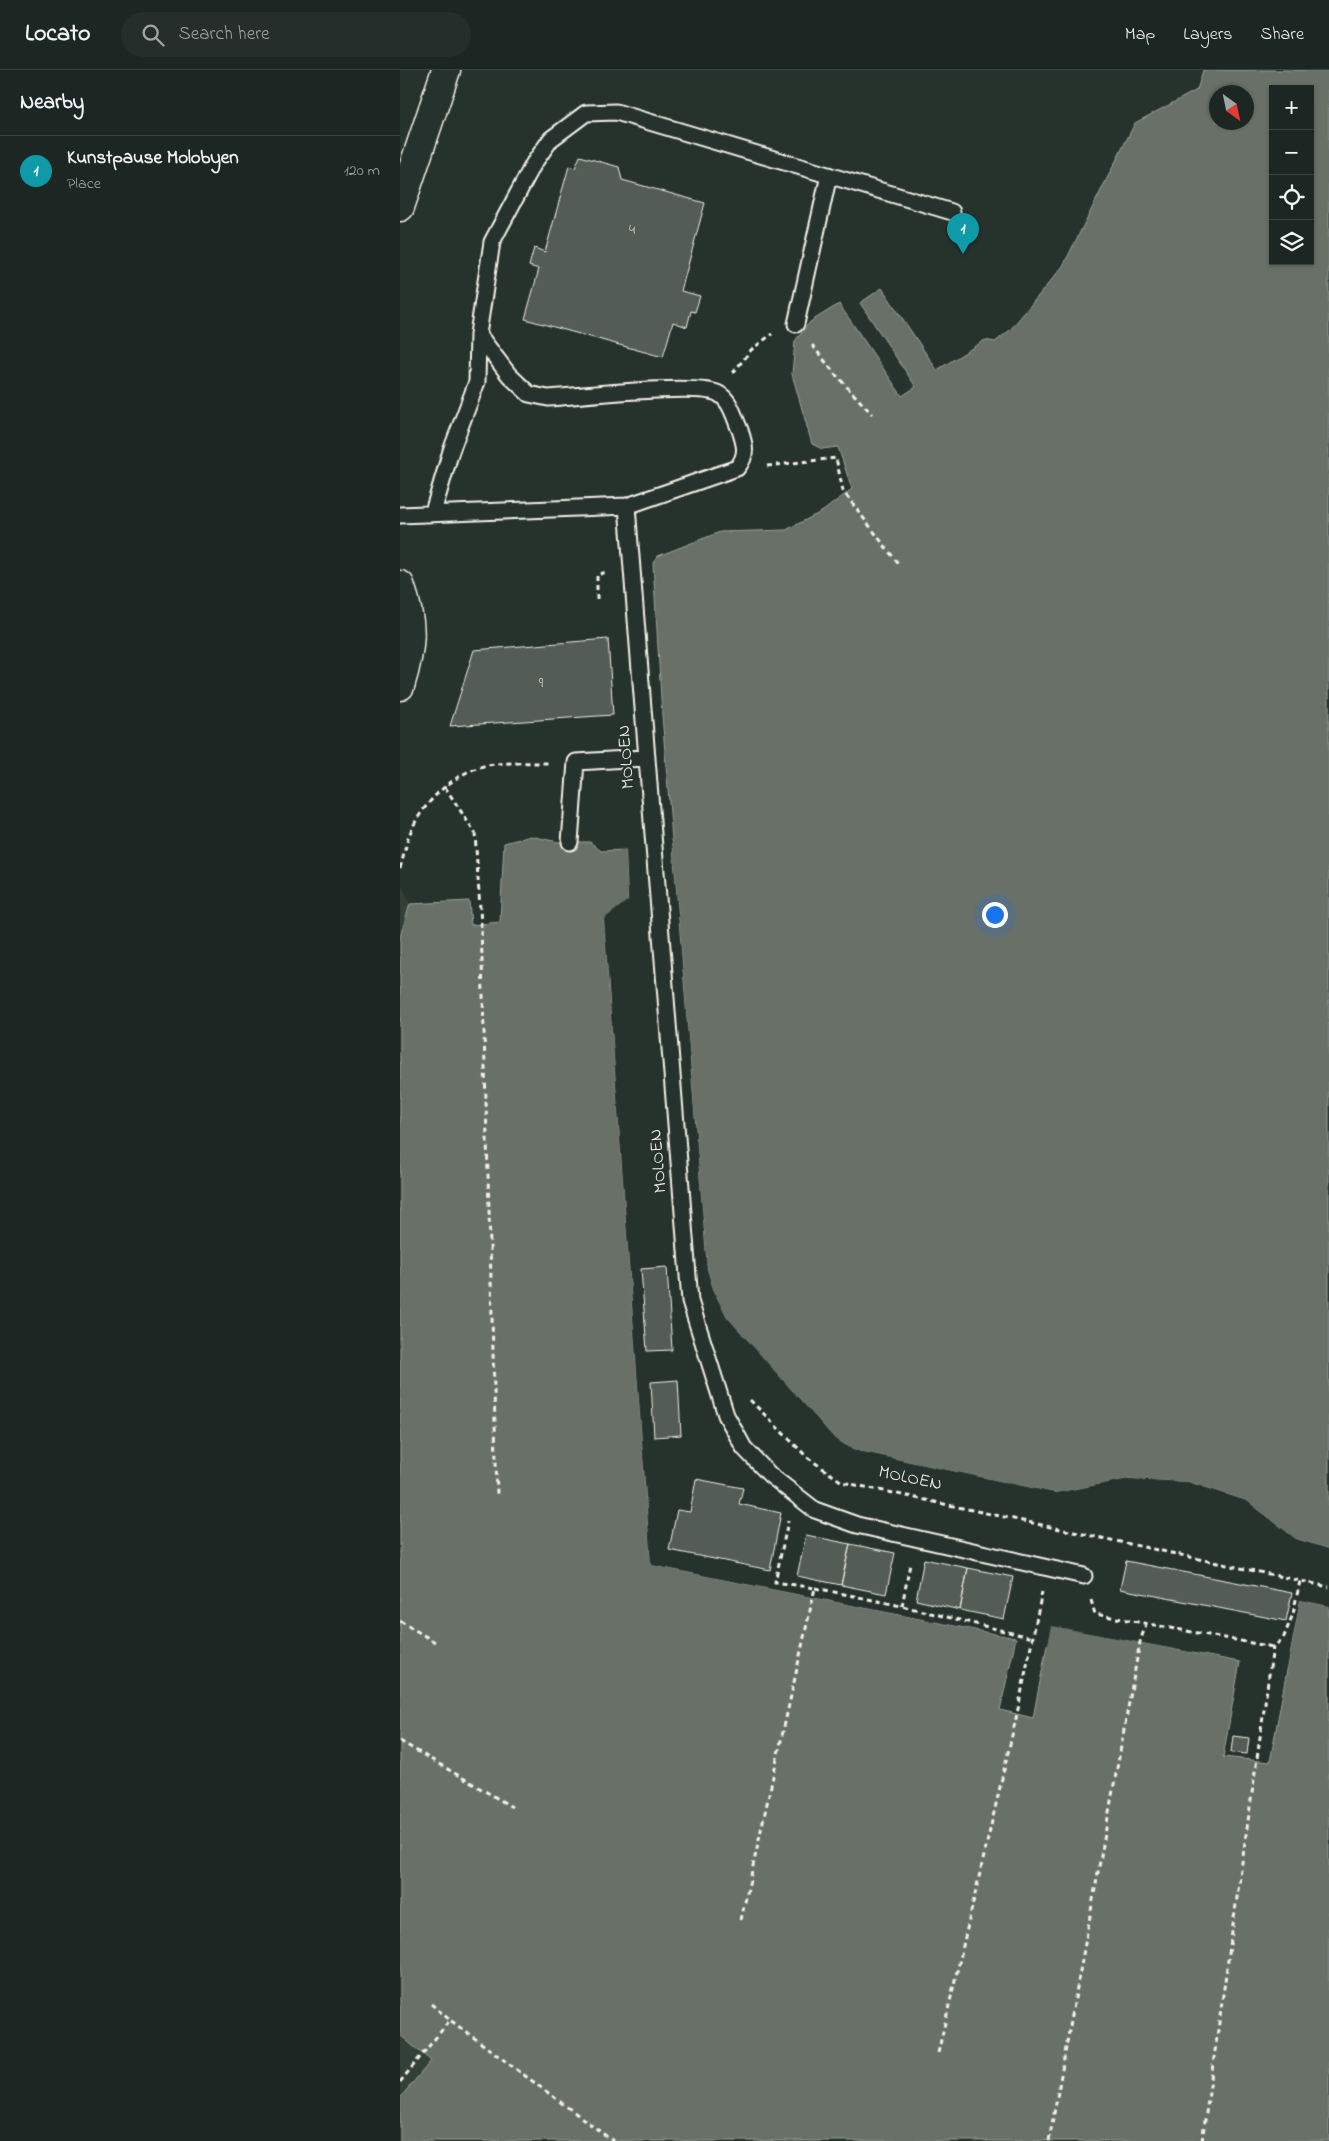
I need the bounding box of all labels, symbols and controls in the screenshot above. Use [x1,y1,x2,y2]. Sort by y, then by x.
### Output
search box [121,12,471,57]
text: Locato [25,17,91,52]
icon: search [139,21,167,49]
text: Search here [179,21,270,48]
text: Map [1125,22,1155,48]
text: Layers [1183,22,1233,48]
text: Share [1261,22,1304,48]
north arrow [1209,85,1254,130]
map controls [1269,85,1314,265]
button: + [1269,85,1314,130]
text: Nearby [20,88,84,118]
button: − [1269,130,1314,175]
text: Kunstpause Molobyen [67,145,239,172]
text: 1 [33,159,39,183]
text: 120 m [344,159,380,183]
text: Place [67,172,101,196]
button: locate [1269,175,1314,220]
pin: 1 [947,213,979,254]
house number: 4 [629,219,635,241]
button: layers [1269,220,1314,265]
house number: 9 [539,672,544,694]
street label: MOLOEN [612,724,642,790]
your location [982,902,1008,928]
street label: MOLOEN [643,1128,675,1194]
street label: MOLOEN [876,1460,944,1498]

